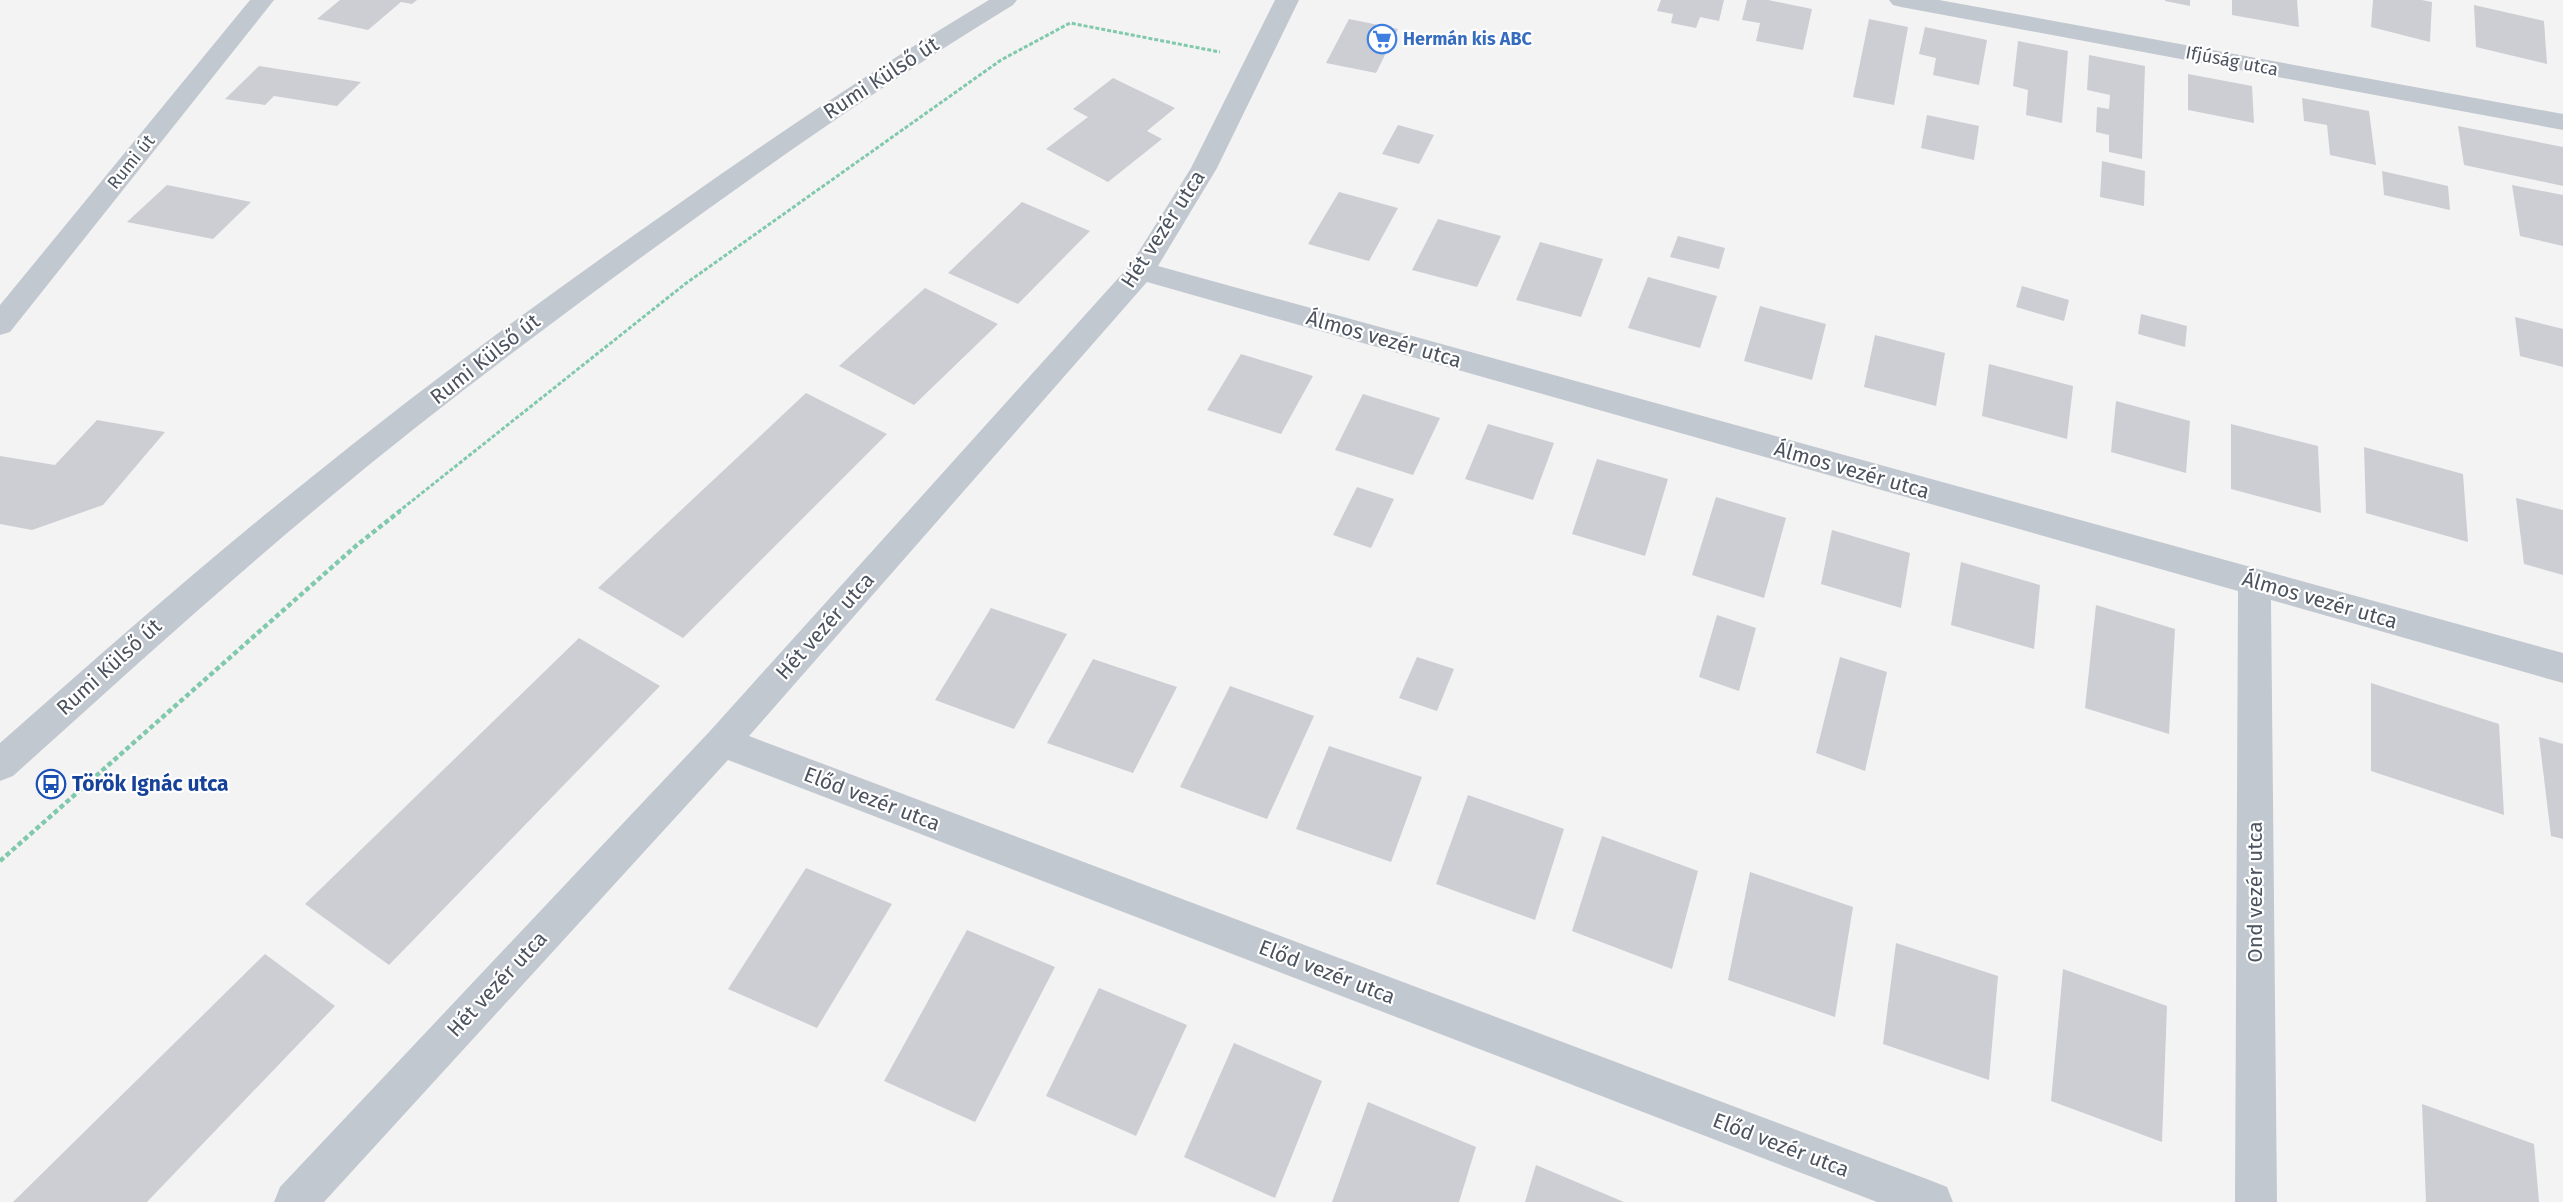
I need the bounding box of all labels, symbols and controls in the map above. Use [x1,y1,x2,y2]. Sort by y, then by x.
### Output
supermarket icon: Hermán kis ABC [1366,23,1398,55]
place label: Hermán kis ABC [1403,28,1533,50]
street label: Rumi Külső út [818,31,944,125]
street label: Ifjúság utca [2184,41,2280,81]
street label: Rumi út [102,130,160,194]
street label: Hét vezér utca [1115,165,1211,293]
street label: Álmos vezér utca [1303,304,1465,374]
street label: Rumi Külső út [425,308,546,410]
street label: Álmos vezér utca [1771,435,1933,505]
street label: Álmos vezér utca [2239,565,2401,635]
street label: Hét vezér utca [770,567,880,685]
street label: Rumi Külső út [51,613,167,721]
street label: Előd vezér utca [800,761,944,837]
bus stop icon: Török Ignác utca [35,768,67,800]
place label: Török Ignác utca [72,771,229,797]
street label: Ond vezér utca [2242,821,2268,963]
street label: Hét vezér utca [441,926,553,1042]
street label: Előd vezér utca [1255,934,1399,1010]
street label: Előd vezér utca [1709,1107,1853,1183]

